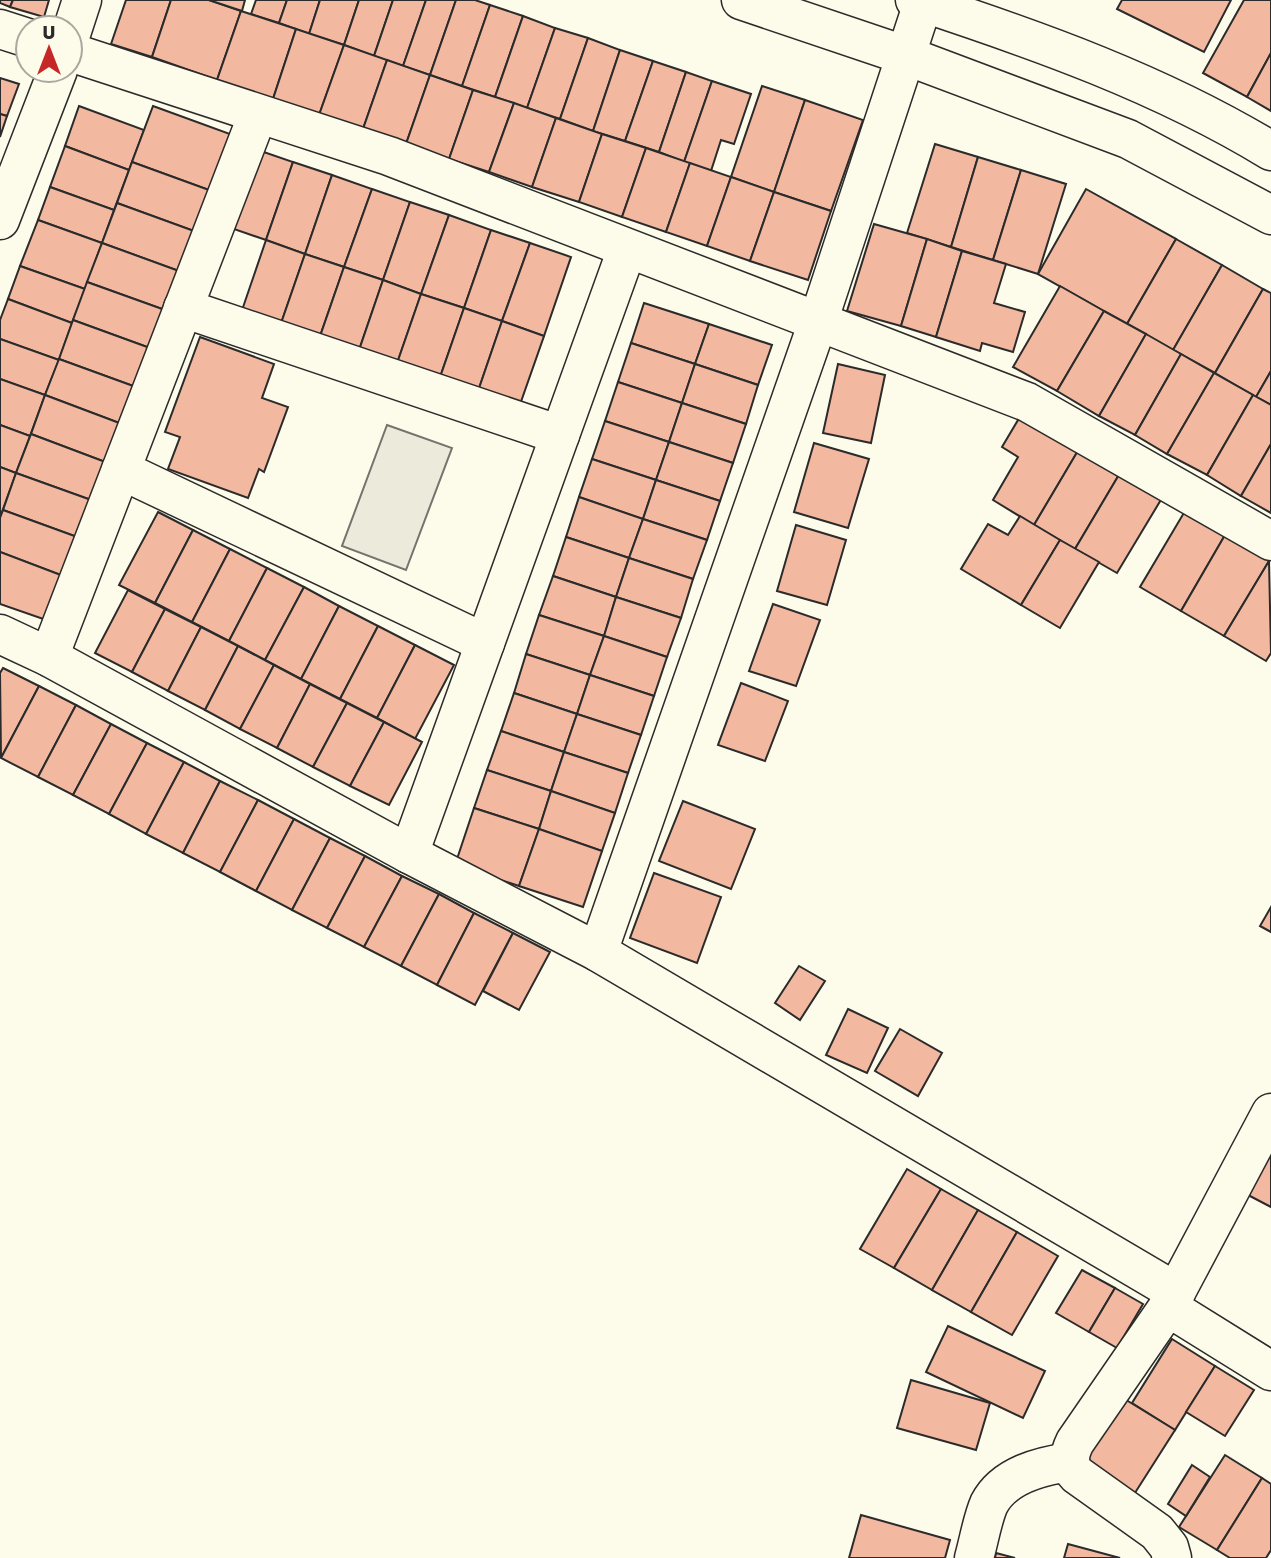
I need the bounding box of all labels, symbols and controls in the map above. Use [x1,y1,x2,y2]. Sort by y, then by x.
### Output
north arrow [14,14,84,84]
text: U [42,19,56,46]

